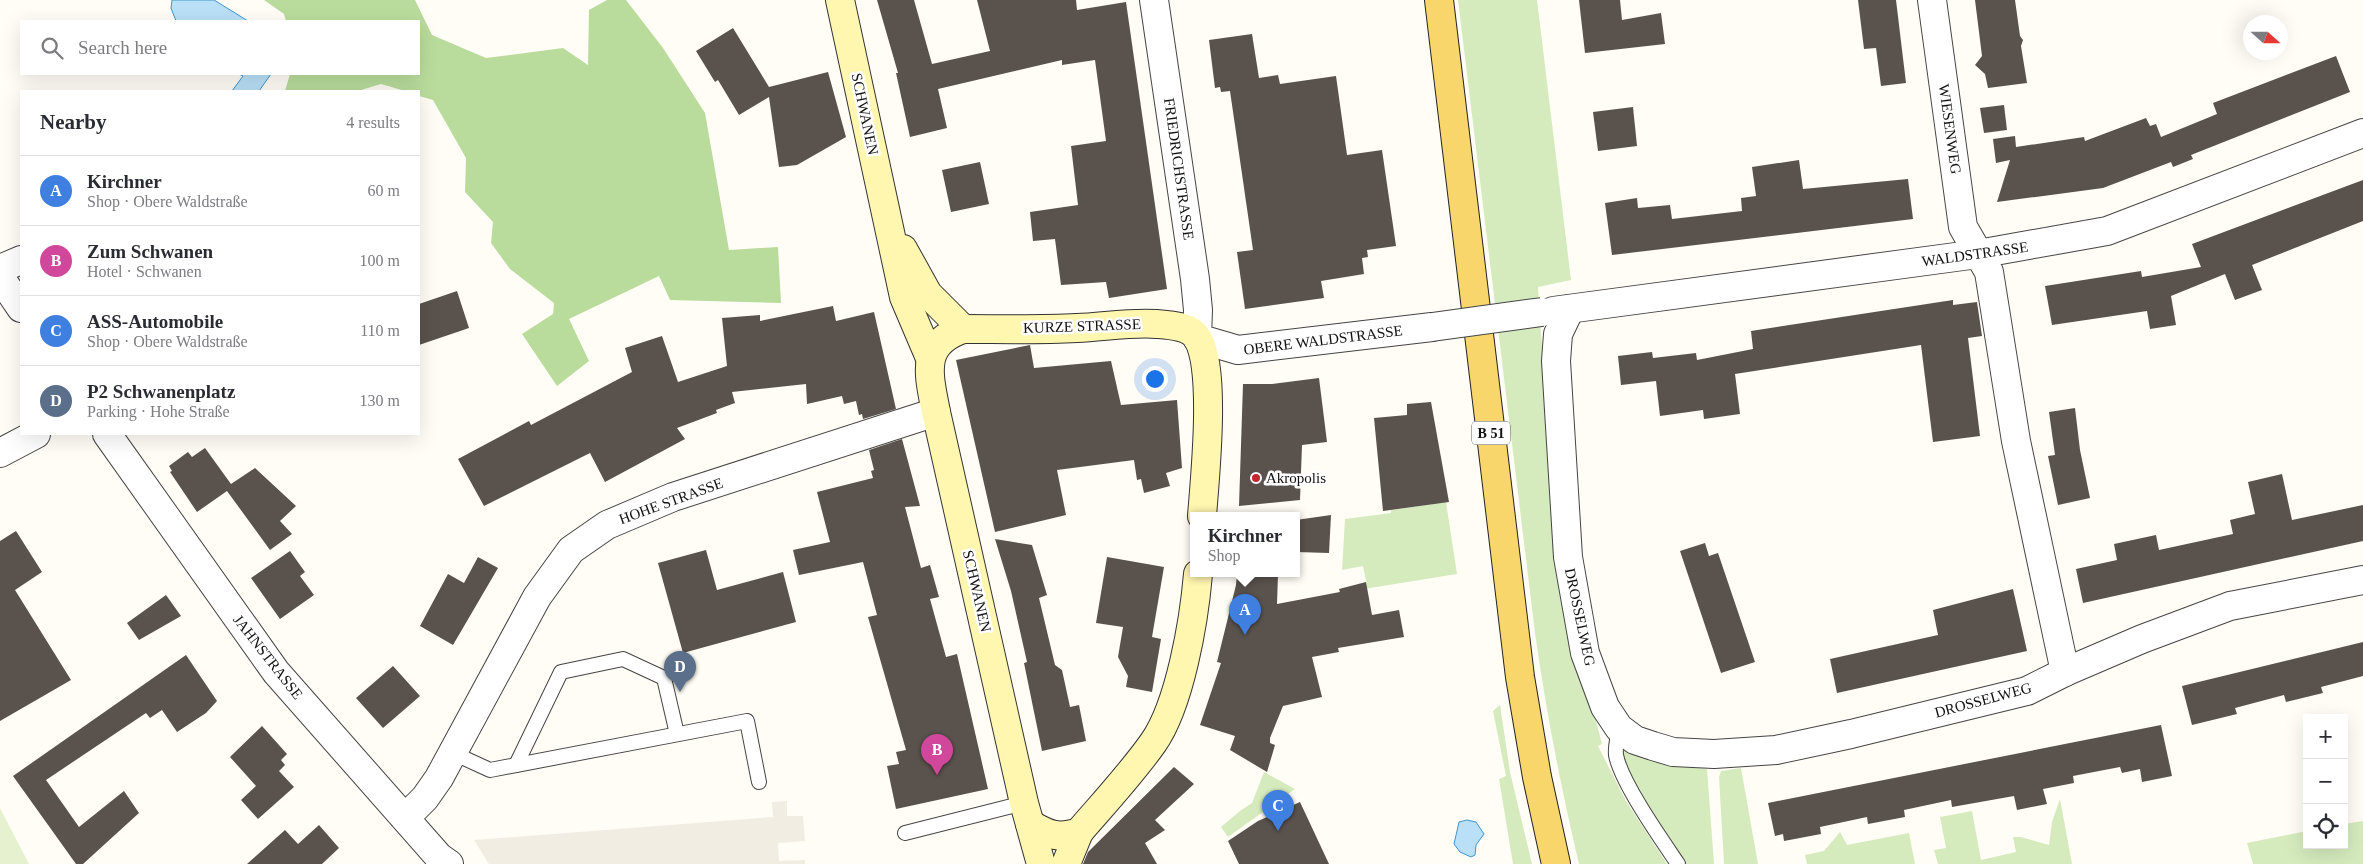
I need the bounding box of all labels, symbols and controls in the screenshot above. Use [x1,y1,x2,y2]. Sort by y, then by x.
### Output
north arrow [2243,15,2288,60]
search box [20,20,420,75]
icon: search [38,34,66,62]
text: Search here [78,37,167,58]
street label: SCHWANEN [849,72,882,157]
street label: WIESENWEG [1936,83,1964,175]
street label: FRIEDRICHSTRASSE [1161,97,1197,241]
text: Nearby [40,110,107,134]
text: 4 results [346,114,400,131]
text: Kirchner [87,171,162,192]
text: A [50,182,62,199]
text: 60 m [368,182,400,199]
text: Shop · Obere Waldstraße [87,193,248,210]
street label: WALDSTRASSE [1921,239,2029,269]
text: Zum Schwanen [87,241,213,262]
text: B [51,252,61,269]
text: 100 m [360,252,400,269]
text: Hotel · Schwanen [87,263,202,280]
text: ASS-Automobile [87,311,223,332]
street label: KURZE STRASSE [1023,316,1141,336]
text: C [50,322,62,339]
text: 110 m [360,322,400,339]
street label: OBERE WALDSTRASSE [1243,322,1403,358]
text: Shop · Obere Waldstraße [87,333,248,350]
your location [1142,366,1168,392]
text: P2 Schwanenplatz [87,381,235,402]
text: D [50,392,62,409]
text: 130 m [360,392,400,409]
text: Parking · Hohe Straße [87,403,230,420]
road number: B 51 [1472,422,1510,444]
place label: Akropolis [1266,470,1326,486]
marker: Akropolis [1250,472,1262,484]
street label: HOHE STRASSE [617,475,725,527]
popup [1190,512,1300,577]
text: Kirchner [1208,525,1282,546]
text: Shop [1208,547,1241,564]
street label: SCHWANEN [960,549,994,634]
street label: DROSSELWEG [1562,567,1598,668]
pin: A [1229,594,1261,635]
street label: JAHNSTRASSE [230,612,306,702]
pin: D [664,651,696,692]
street label: DROSSELWEG [1933,679,2033,721]
map controls [2303,714,2348,849]
button: + [2303,714,2348,759]
pin: B [921,734,953,775]
button: − [2303,759,2348,804]
pin: C [1262,790,1294,831]
button: locate [2303,804,2348,849]

